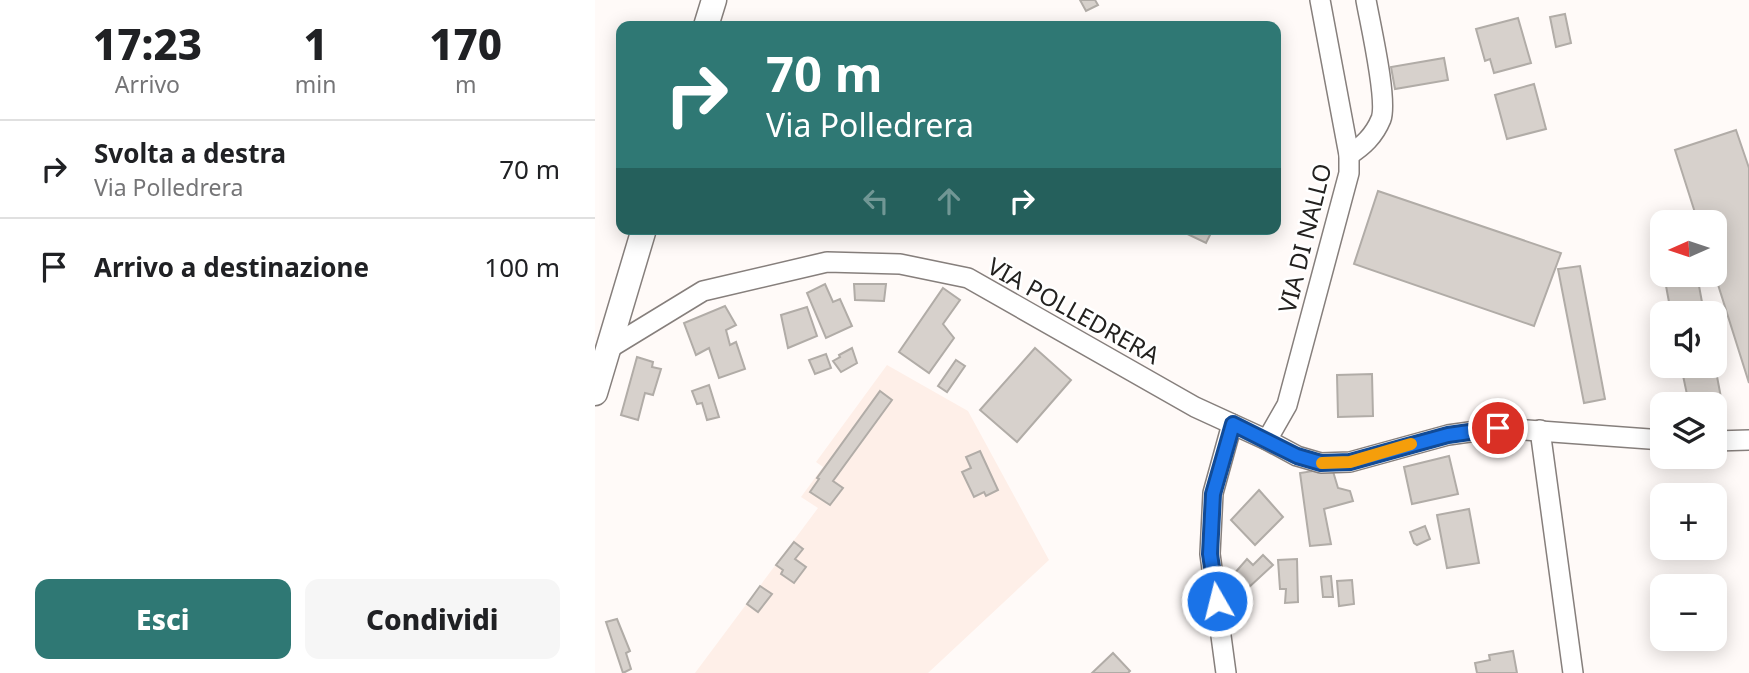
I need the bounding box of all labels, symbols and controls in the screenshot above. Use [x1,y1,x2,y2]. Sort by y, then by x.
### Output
text: 17:23 [93,15,202,72]
text: 1 [303,15,328,72]
text: 170 [429,15,502,72]
text: 70 m [766,40,883,106]
icon: right [651,49,742,140]
text: Arrivo [115,68,180,100]
text: min [295,68,336,100]
text: m [455,68,476,100]
text: Via Polledrera [766,103,974,146]
text: Svolta a destra [94,135,286,171]
icon: right [35,150,73,188]
text: 70 m [499,151,560,187]
street label: VIA DI NALLO [1269,160,1339,316]
text: Via Polledrera [94,171,243,203]
icon: left [857,182,895,220]
icon: ahead [930,182,968,220]
icon: right [1003,182,1041,220]
north arrow [1650,210,1727,287]
map controls [1650,210,1727,651]
icon: arrive [35,248,73,286]
text: Arrivo a destinazione [94,249,369,285]
text: 100 m [484,249,560,285]
street label: VIA POLLEDRERA [982,249,1167,371]
button: sound [1650,301,1727,378]
button: layers [1650,392,1727,469]
pin [1468,398,1528,458]
icon: arrive [1479,409,1517,447]
button: + [1650,483,1727,560]
position arrow [1180,564,1254,638]
button: − [1650,574,1727,651]
button: Esci [35,579,291,659]
button: Condividi [305,579,560,659]

